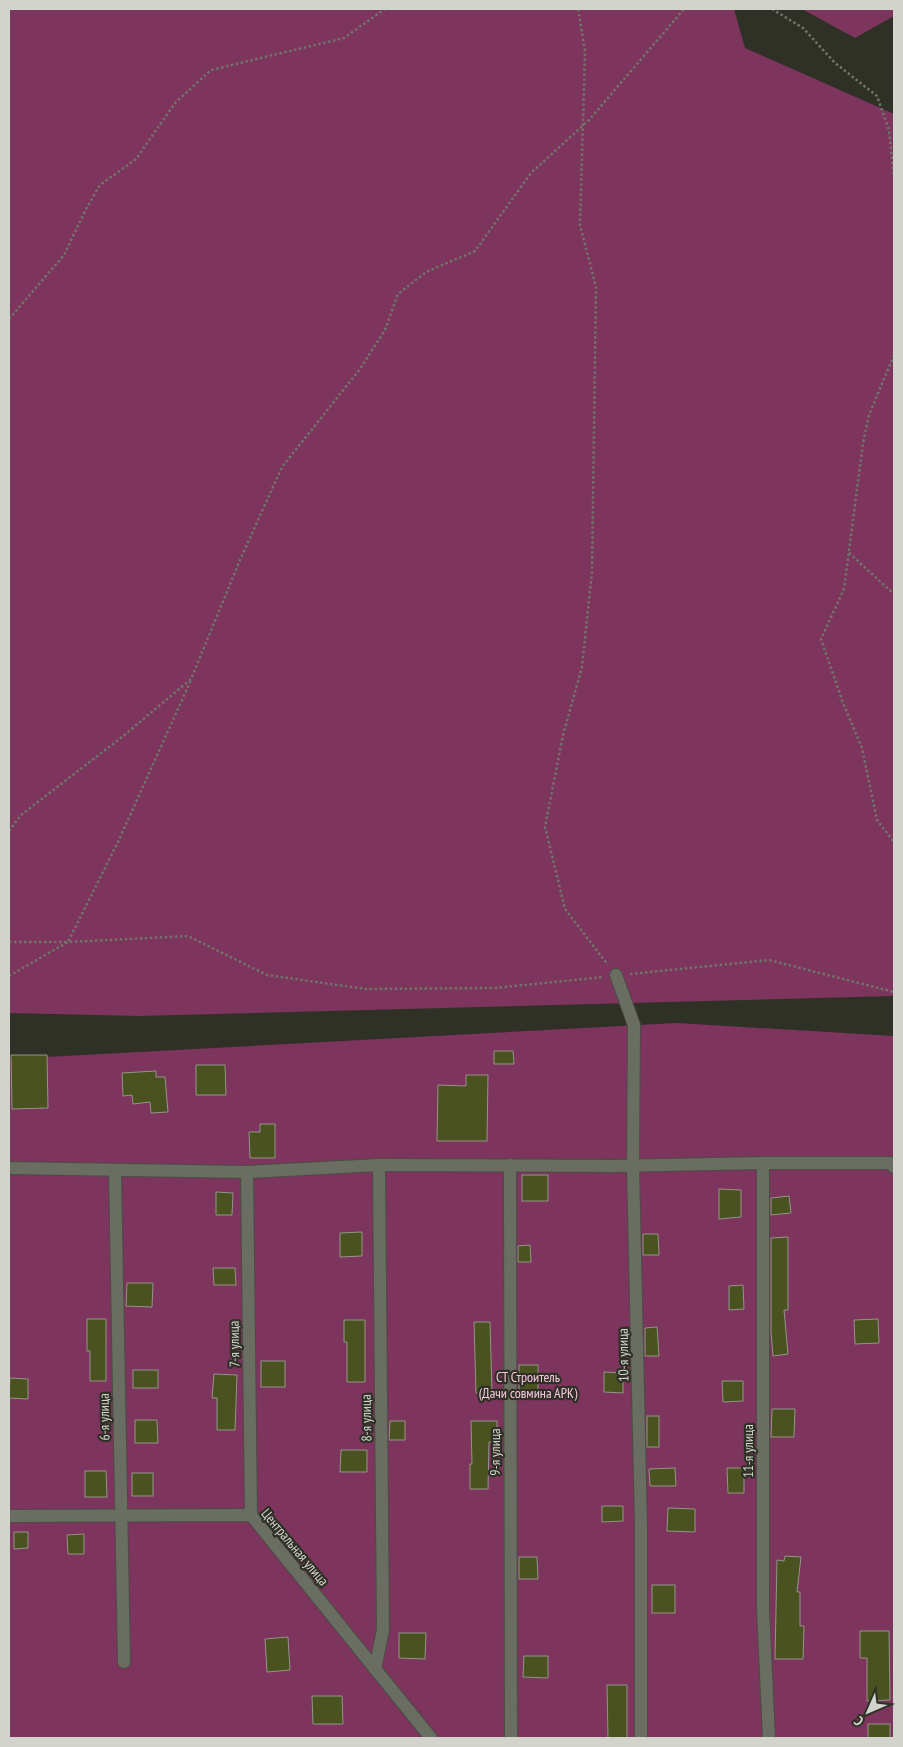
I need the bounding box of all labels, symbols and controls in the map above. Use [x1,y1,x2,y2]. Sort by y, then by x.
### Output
street label: 7-я улица [225,1320,243,1368]
street label: 10-я улица [614,1328,632,1382]
park label: СТ Строитель (Дачи совмина АРК) [479,1368,578,1402]
street label: 6-я улица [95,1393,113,1441]
street label: 8-я улица [357,1394,375,1442]
street label: 11-я улица [739,1424,757,1478]
street label: 9-я улица [486,1428,504,1476]
street label: Центральная улица [258,1505,332,1589]
north arrow [843,1687,893,1737]
text: С [850,1712,867,1730]

